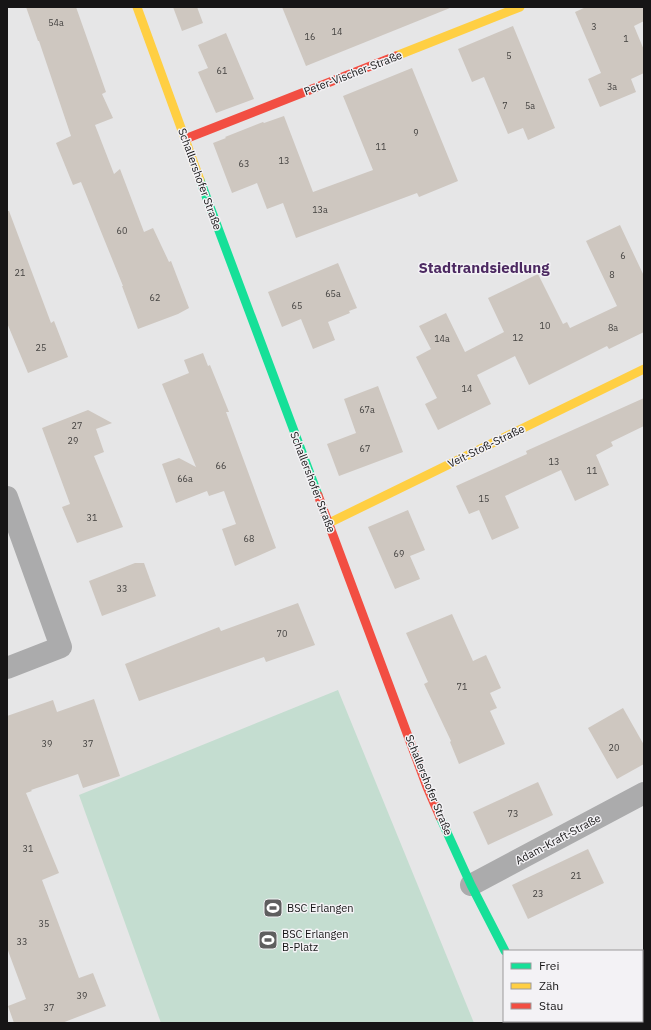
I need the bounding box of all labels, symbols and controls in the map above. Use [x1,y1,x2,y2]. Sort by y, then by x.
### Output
house number: 54a [48,17,64,28]
house number: 3 [591,21,597,32]
house number: 14 [332,26,342,37]
house number: 16 [305,31,315,42]
house number: 1 [623,33,629,44]
street label: Peter-Vischer-Straße [302,48,404,98]
house number: 5 [506,50,512,61]
house number: 61 [217,65,227,76]
house number: 3a [607,81,617,92]
house number: 7 [502,100,508,111]
house number: 5a [525,100,535,111]
street label: Schallershofer Straße [175,126,225,232]
house number: 9 [413,127,419,138]
house number: 11 [376,141,386,152]
house number: 13 [279,155,289,166]
house number: 63 [239,158,249,169]
house number: 13a [312,204,328,215]
house number: 60 [117,225,127,236]
house number: 6 [620,250,626,261]
district label: Stadtrandsiedlung [419,258,550,277]
house number: 21 [15,267,25,278]
house number: 8 [609,269,615,280]
house number: 65a [325,288,341,299]
house number: 62 [150,292,160,303]
house number: 65 [292,300,302,311]
house number: 10 [540,320,550,331]
house number: 8a [608,322,618,333]
house number: 12 [513,332,523,343]
house number: 14a [434,333,450,344]
house number: 25 [36,342,46,353]
house number: 14 [462,383,472,394]
house number: 67a [359,404,375,415]
house number: 27 [72,420,82,431]
street label: Veit-Stoß-Straße [445,421,527,471]
street label: Schallershofer Straße [287,429,339,535]
house number: 29 [68,435,78,446]
house number: 67 [360,443,370,454]
house number: 13 [549,456,559,467]
house number: 66 [216,460,226,471]
house number: 11 [587,465,597,476]
house number: 66a [177,473,193,484]
house number: 15 [479,493,489,504]
house number: 31 [87,512,97,523]
house number: 68 [244,533,254,544]
house number: 69 [394,548,404,559]
house number: 33 [117,583,127,594]
house number: 70 [277,628,287,639]
house number: 71 [457,681,467,692]
street label: Schallershofer Straße [402,733,456,837]
house number: 39 [42,738,52,749]
house number: 37 [83,738,93,749]
house number: 20 [609,742,619,753]
house number: 73 [508,808,518,819]
street label: Adam-Kraft-Straße [513,811,603,867]
house number: 31 [23,843,33,854]
house number: 21 [571,870,581,881]
house number: 23 [533,888,543,899]
sports icon: BSC Erlangen [262,897,284,919]
place label: BSC Erlangen [287,901,354,915]
house number: 35 [39,918,49,929]
place label: BSC Erlangen B-Platz [282,927,349,954]
sports icon: BSC Erlangen B-Platz [257,929,279,951]
house number: 33 [17,936,27,947]
legend [503,950,643,1022]
text: Frei [539,958,559,973]
text: Zäh [539,978,559,993]
house number: 39 [77,990,87,1001]
text: Stau [539,998,563,1013]
house number: 37 [44,1002,54,1013]

